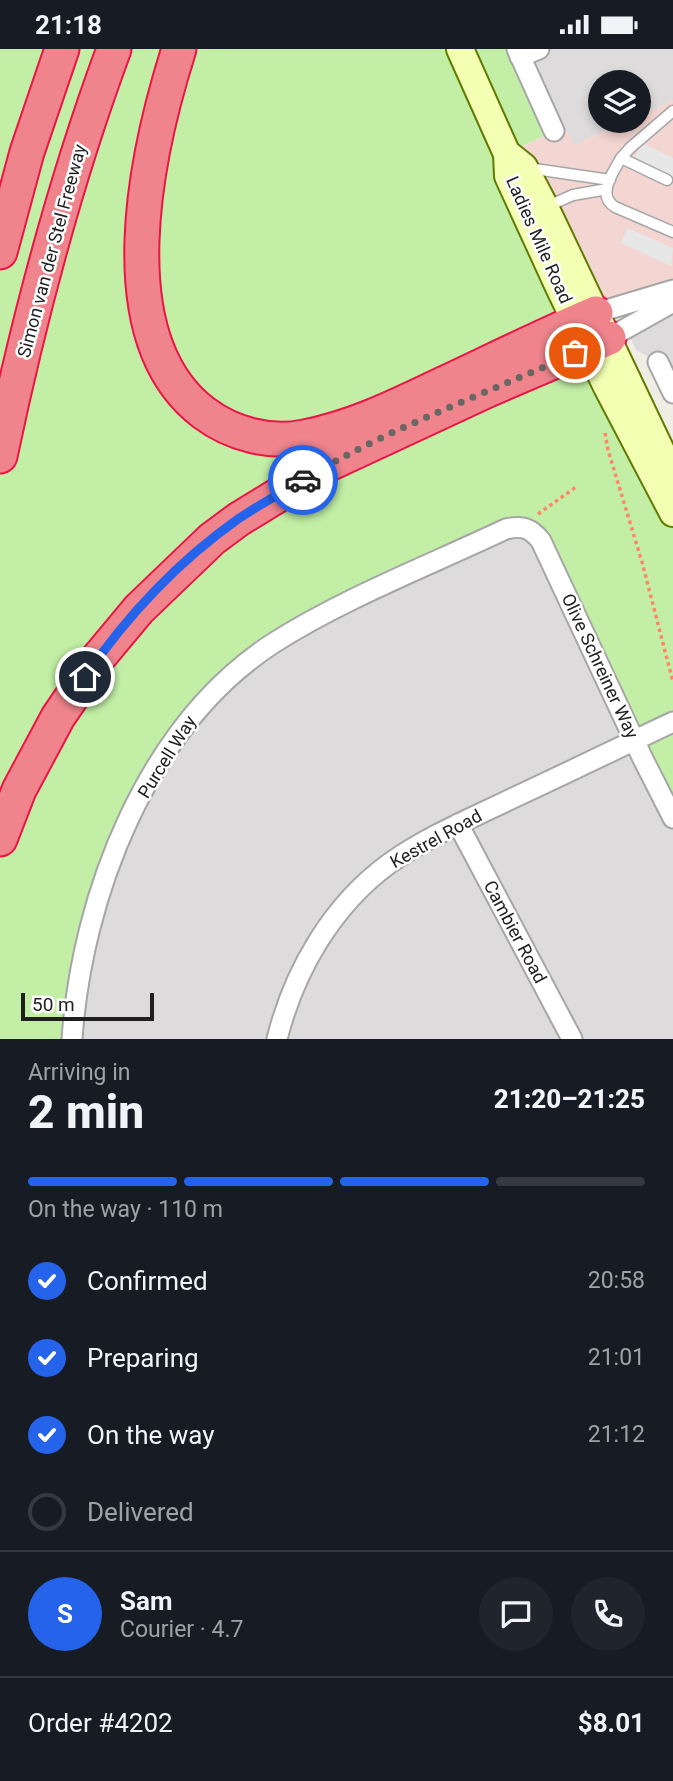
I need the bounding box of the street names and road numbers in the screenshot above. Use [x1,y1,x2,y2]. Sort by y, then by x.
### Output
street label: Simon van der Stel Freeway [13,141,90,360]
street label: Ladies Mile Road [502,173,577,307]
street label: Olive Schreiner Way [558,590,643,742]
street label: Purcell Way [133,711,200,802]
street label: Kestrel Road [386,805,485,872]
street label: Cambier Road [480,877,551,987]

